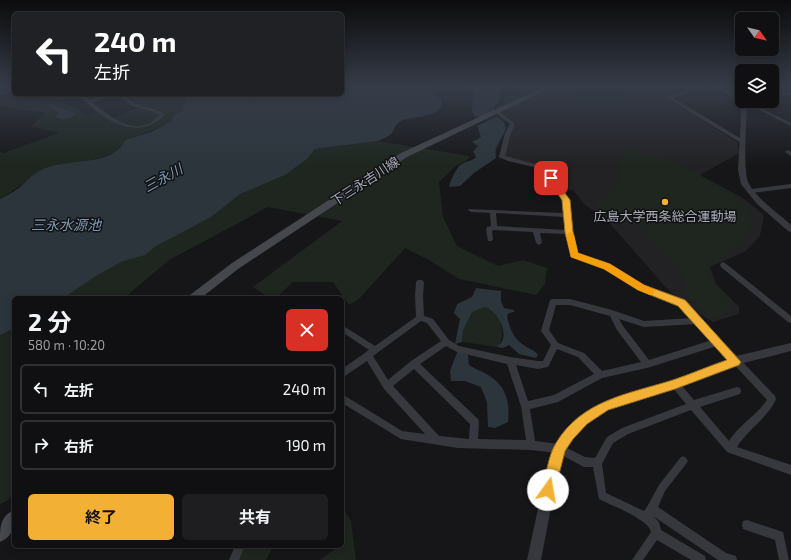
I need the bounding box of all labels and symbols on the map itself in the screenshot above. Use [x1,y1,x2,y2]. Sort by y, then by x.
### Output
north arrow [735,12,779,56]
street label: 下三永吉川線 [328,153,402,209]
water label: 三永川 [140,159,187,195]
pin [534,161,568,195]
marker: 広島大学西条総合運動場 [660,197,670,207]
place label: 広島大学西条総合運動場 [593,208,737,224]
water label: 三永水源池 [31,216,103,233]
position arrow [527,469,569,511]

